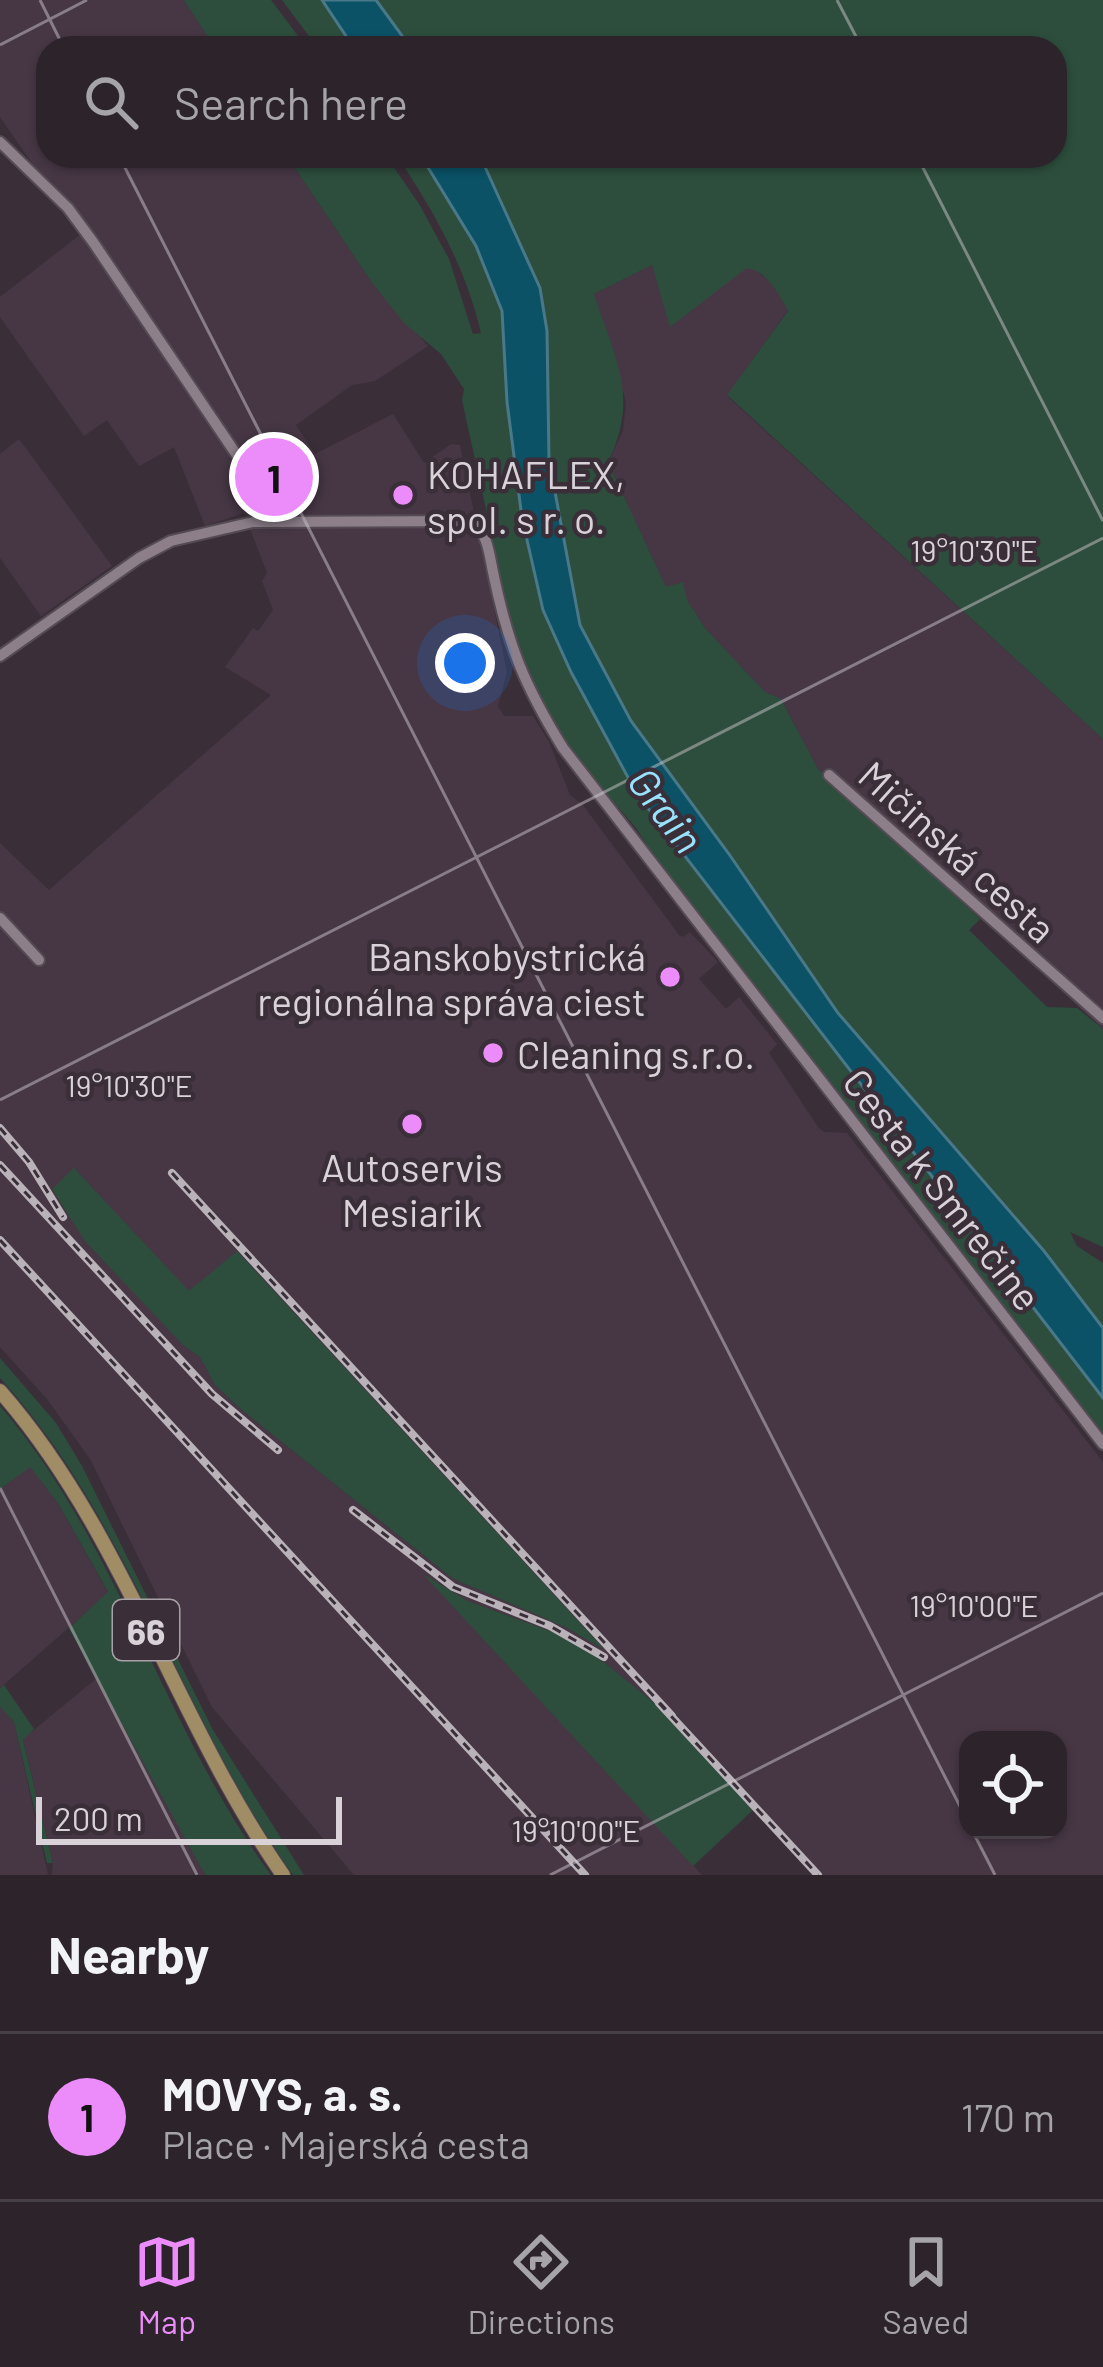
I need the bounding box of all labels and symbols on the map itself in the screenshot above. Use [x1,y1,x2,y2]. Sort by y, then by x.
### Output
pin: 1 [235,432,313,522]
place label: KOHAFLEX, spol. s r. o. [427,450,625,542]
marker: KOHAFLEX, spol. s r. o. [390,482,416,508]
text: 19°10'30"E [910,532,1038,568]
your location [435,633,495,693]
street label: Mičinská cesta [850,751,1066,951]
water label: Grain [619,756,715,862]
place label: Banskobystrická regionálna správa ciest [257,932,646,1024]
marker: Banskobystrická regionálna správa ciest [657,964,683,990]
place label: Cleaning s.r.o. [517,1030,755,1077]
marker: Cleaning s.r.o. [480,1040,506,1066]
street label: Cesta k Smrečine [834,1059,1052,1319]
text: 19°10'30"E [65,1067,193,1103]
marker: Autoservis Mesiarik [399,1111,425,1137]
place label: Autoservis Mesiarik [321,1143,503,1235]
text: 19°10'00"E [910,1587,1038,1623]
road number: 66 [113,1600,179,1660]
scale bar [36,1791,342,1844]
text: 19°10'00"E [512,1812,640,1848]

